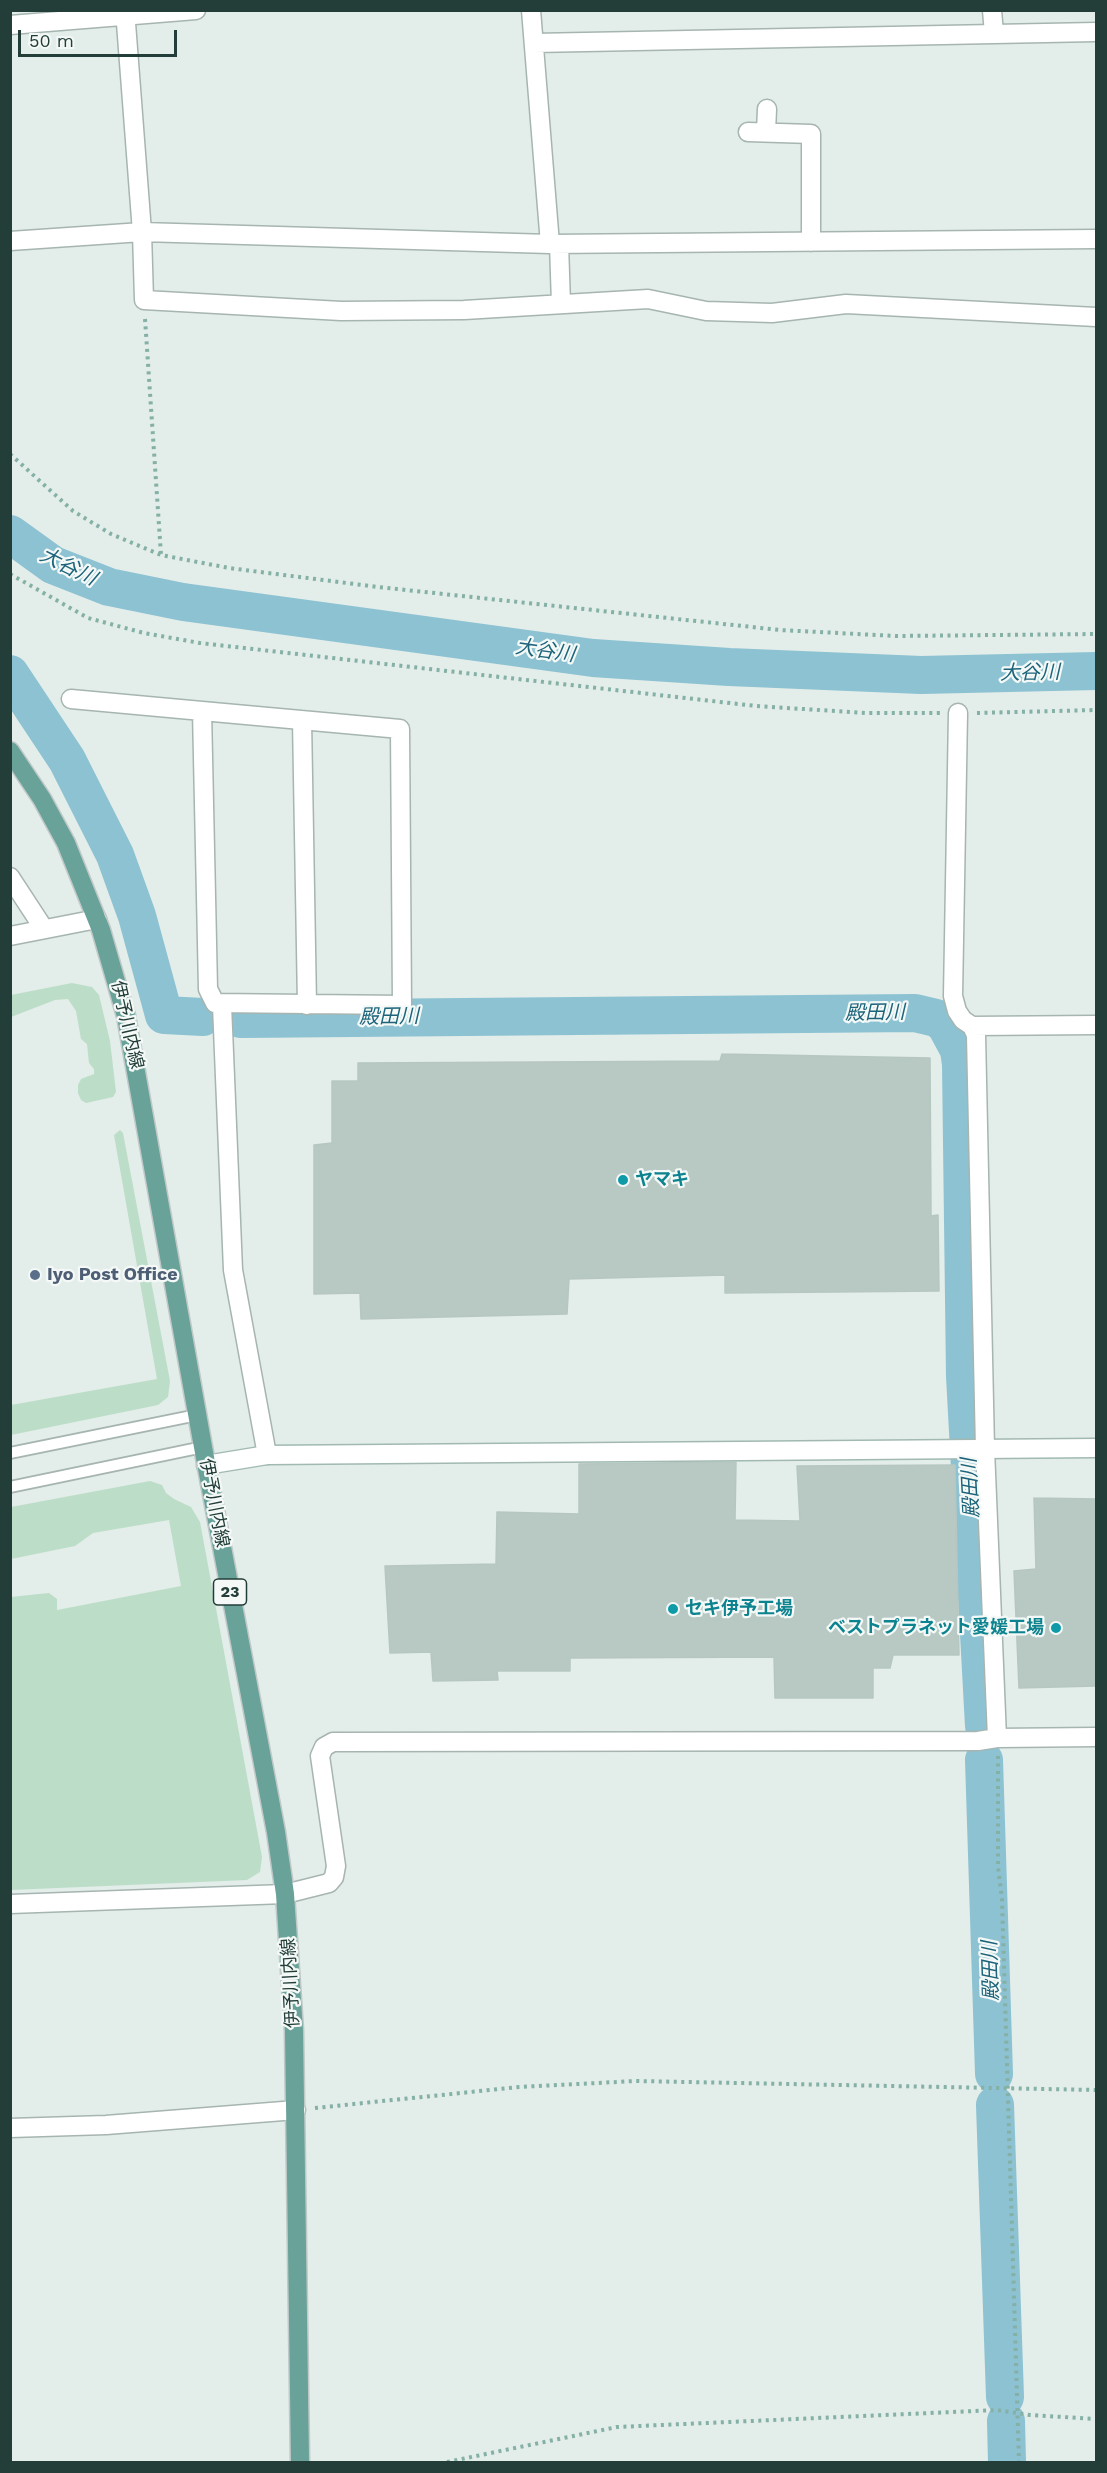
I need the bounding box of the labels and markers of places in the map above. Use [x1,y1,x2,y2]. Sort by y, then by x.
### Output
place label: ヤマキ [635,1169,689,1191]
marker: ヤマキ [616,1173,630,1187]
place label: Iyo Post Office [47,1264,178,1286]
marker: Iyo Post Office [28,1268,42,1282]
place label: セキ伊予工場 [685,1598,793,1620]
marker: セキ伊予工場 [666,1602,680,1616]
place label: ベストプラネット愛媛工場 [828,1617,1044,1639]
marker: ベストプラネット愛媛工場 [1049,1621,1063,1635]

